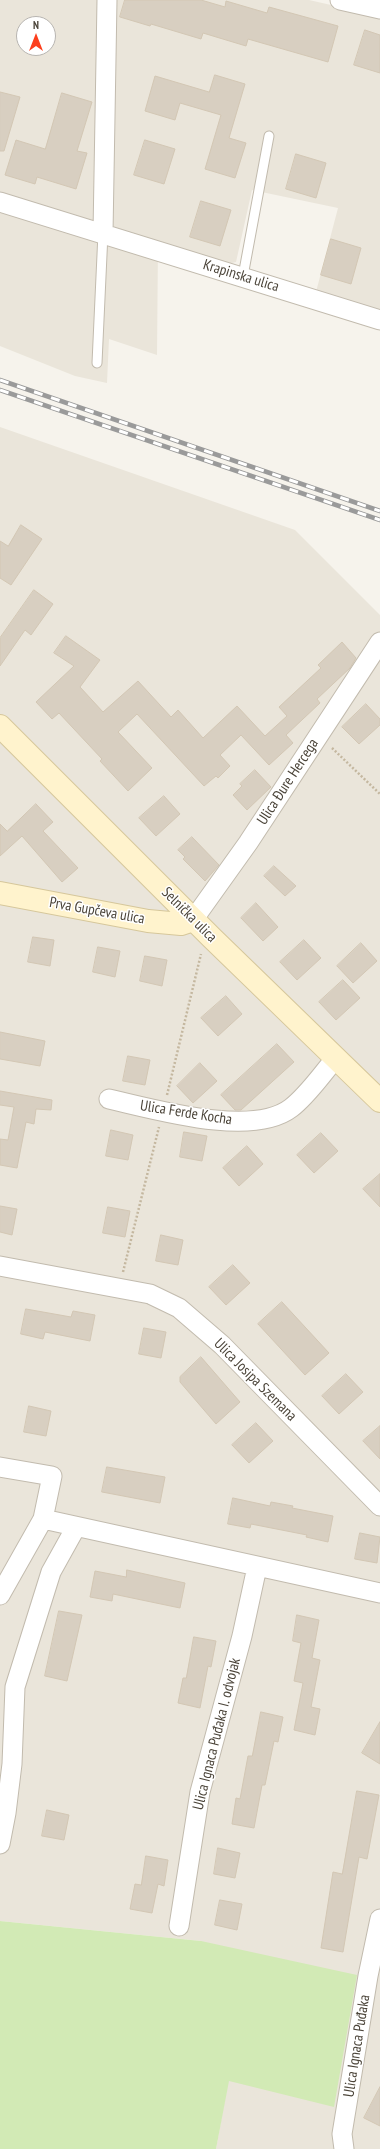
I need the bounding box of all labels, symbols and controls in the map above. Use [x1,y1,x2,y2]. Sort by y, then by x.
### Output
north arrow [16,16,56,56]
text: N [33,18,39,32]
street label: Krapinska ulica [201,256,281,296]
street label: Ulica Đure Hercega [253,736,323,828]
street label: Selnička ulica [158,884,220,946]
street label: Prva Gupčeva ulica [48,894,146,928]
street label: Ulica Ferde Kocha [139,1097,233,1129]
street label: Ulica Josipa Szemana [210,1335,300,1425]
street label: Ulica Ignaca Puđaka I. odvojak [189,1656,245,1812]
street label: Ulica Ignaca Puđaka [340,1994,374,2098]

